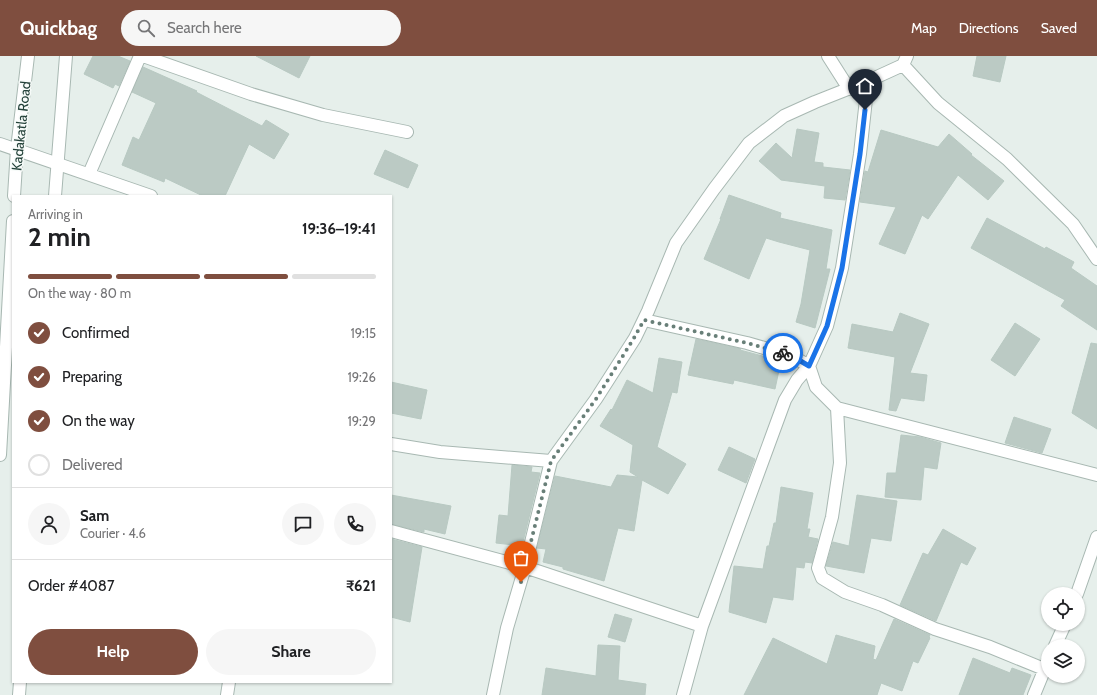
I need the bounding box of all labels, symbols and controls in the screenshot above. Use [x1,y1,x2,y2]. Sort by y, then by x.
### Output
search box [121,10,401,46]
text: Quickbag [20,17,97,40]
icon: search [135,17,157,39]
text: Search here [167,19,242,37]
text: Map [911,19,937,37]
text: Directions [959,19,1019,37]
text: Saved [1041,19,1077,37]
pin [848,69,882,110]
icon: home [854,75,876,97]
street label: Kadakatla Road [7,80,35,172]
text: Arriving in [28,206,83,222]
text: 19:36–19:41 [302,220,376,238]
text: 2 min [28,221,91,253]
text: On the way · 80 m [28,285,131,301]
icon: check [28,322,50,344]
text: Confirmed [62,324,130,342]
text: 19:15 [350,325,376,341]
courier [763,333,803,373]
icon: bike [772,342,794,364]
icon: check [28,366,50,388]
text: Preparing [62,368,122,386]
text: 19:26 [347,369,376,385]
icon: check [28,410,50,432]
text: On the way [62,412,135,430]
text: 19:29 [347,413,376,429]
text: Delivered [62,456,123,474]
button: person [28,503,70,545]
button: chat [282,503,324,545]
button: phone [334,503,376,545]
text: Sam [80,507,109,525]
text: Courier · 4.6 [80,525,146,541]
pin [504,541,538,582]
icon: bag [510,547,532,569]
text: Order #4087 [28,577,114,595]
text: ₹621 [346,577,376,595]
map controls [1041,587,1085,683]
button: locate [1041,587,1085,631]
button: Help [28,629,198,675]
button: Share [206,629,376,675]
button: layers [1041,639,1085,683]

